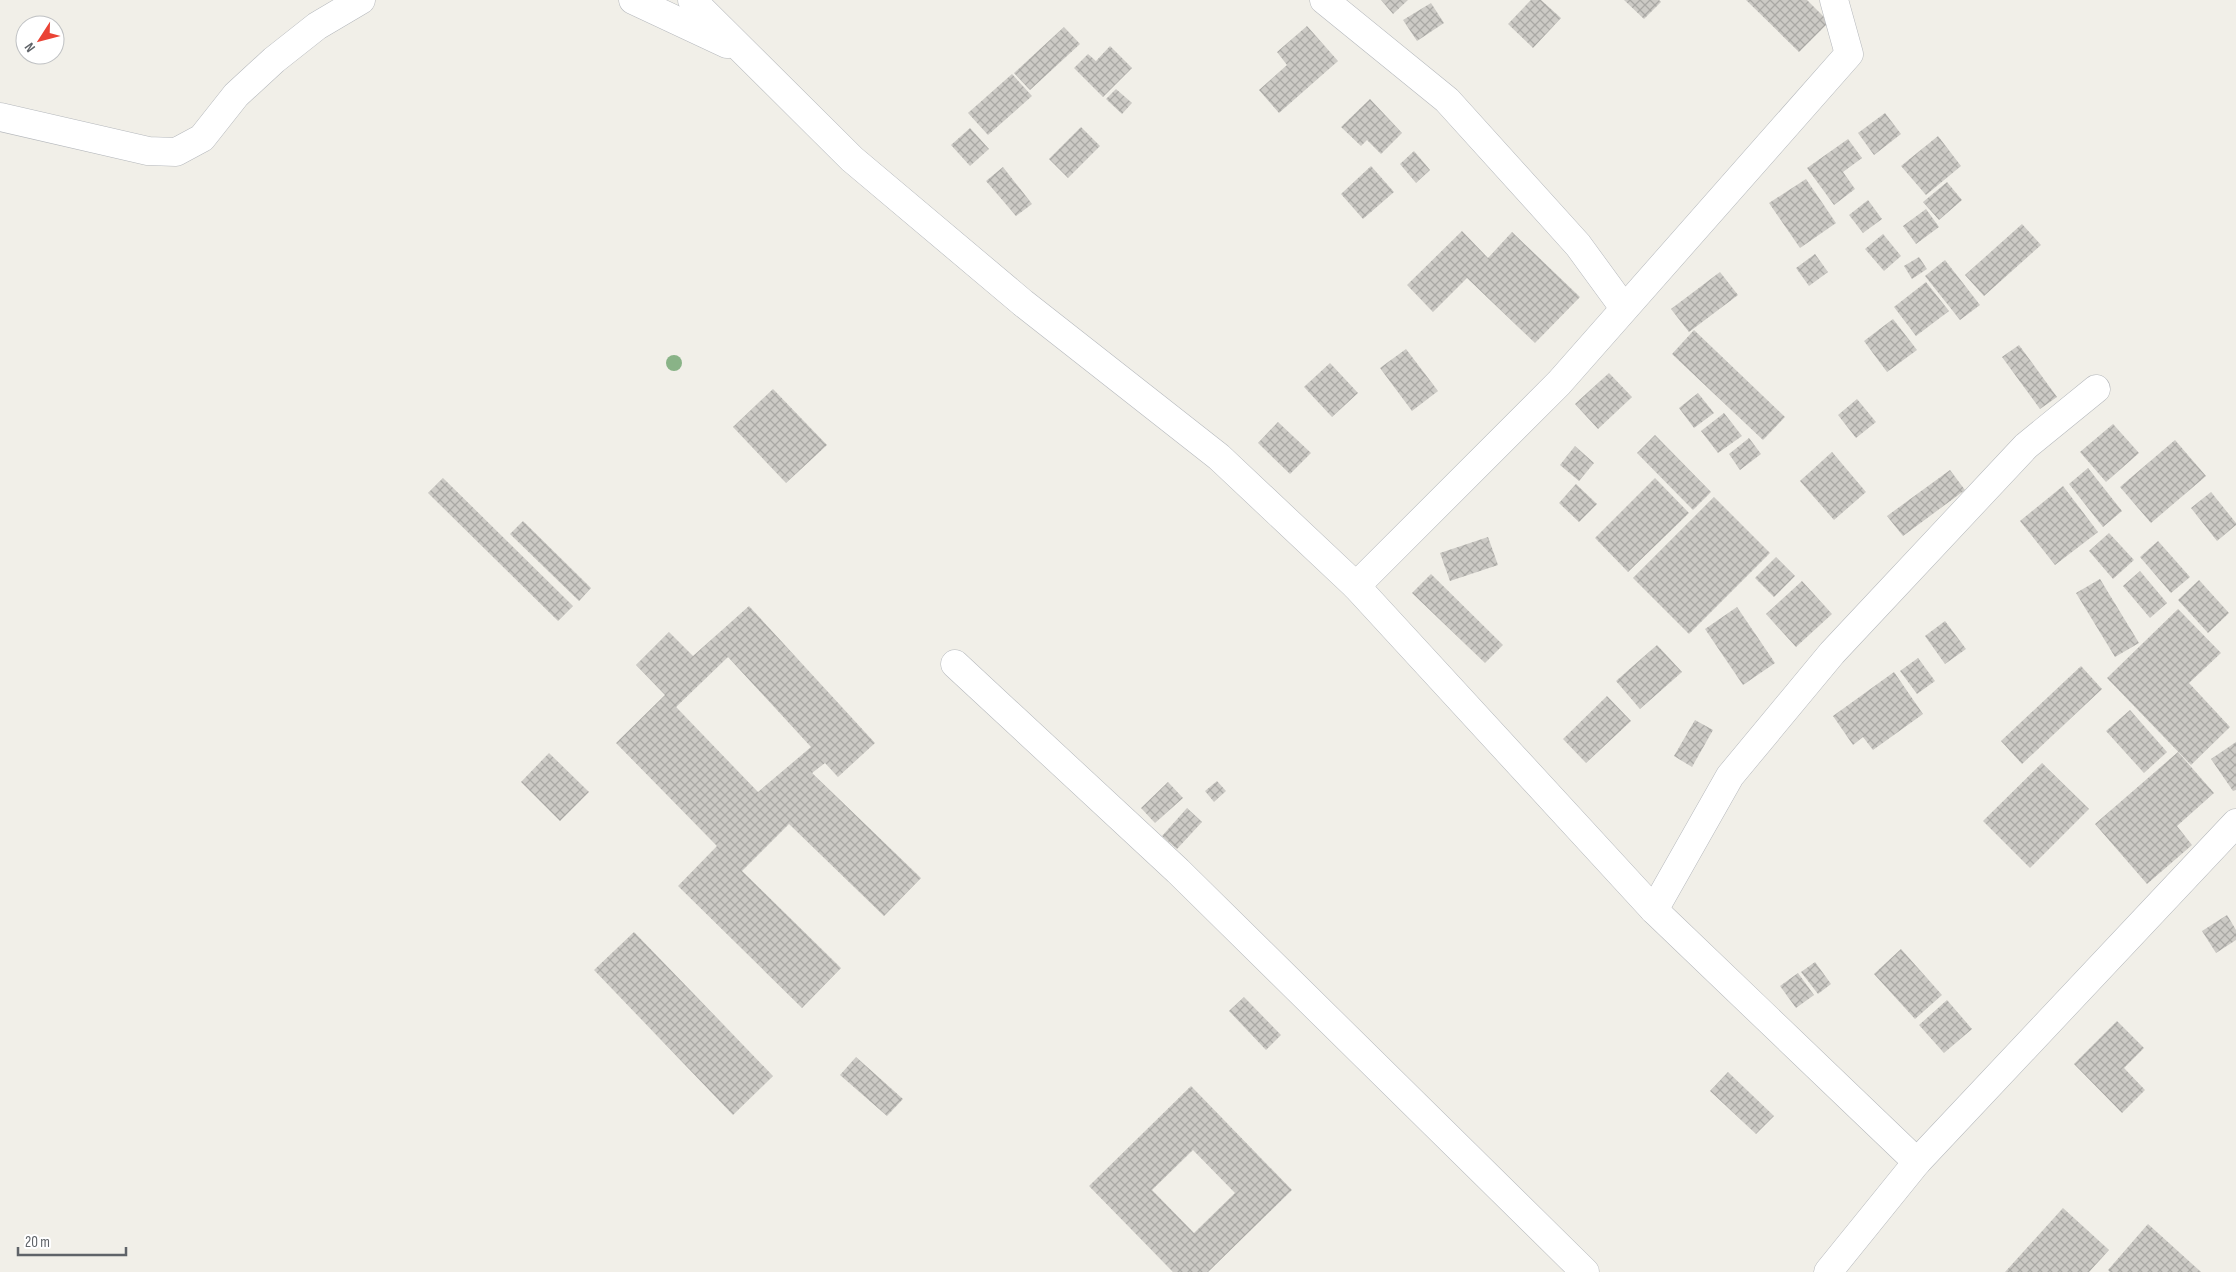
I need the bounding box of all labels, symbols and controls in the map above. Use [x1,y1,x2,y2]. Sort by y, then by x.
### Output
north arrow [15,15,65,65]
text: N [21,39,39,55]
scale bar [18,1224,125,1256]
text: 20 m [25,1233,50,1252]

